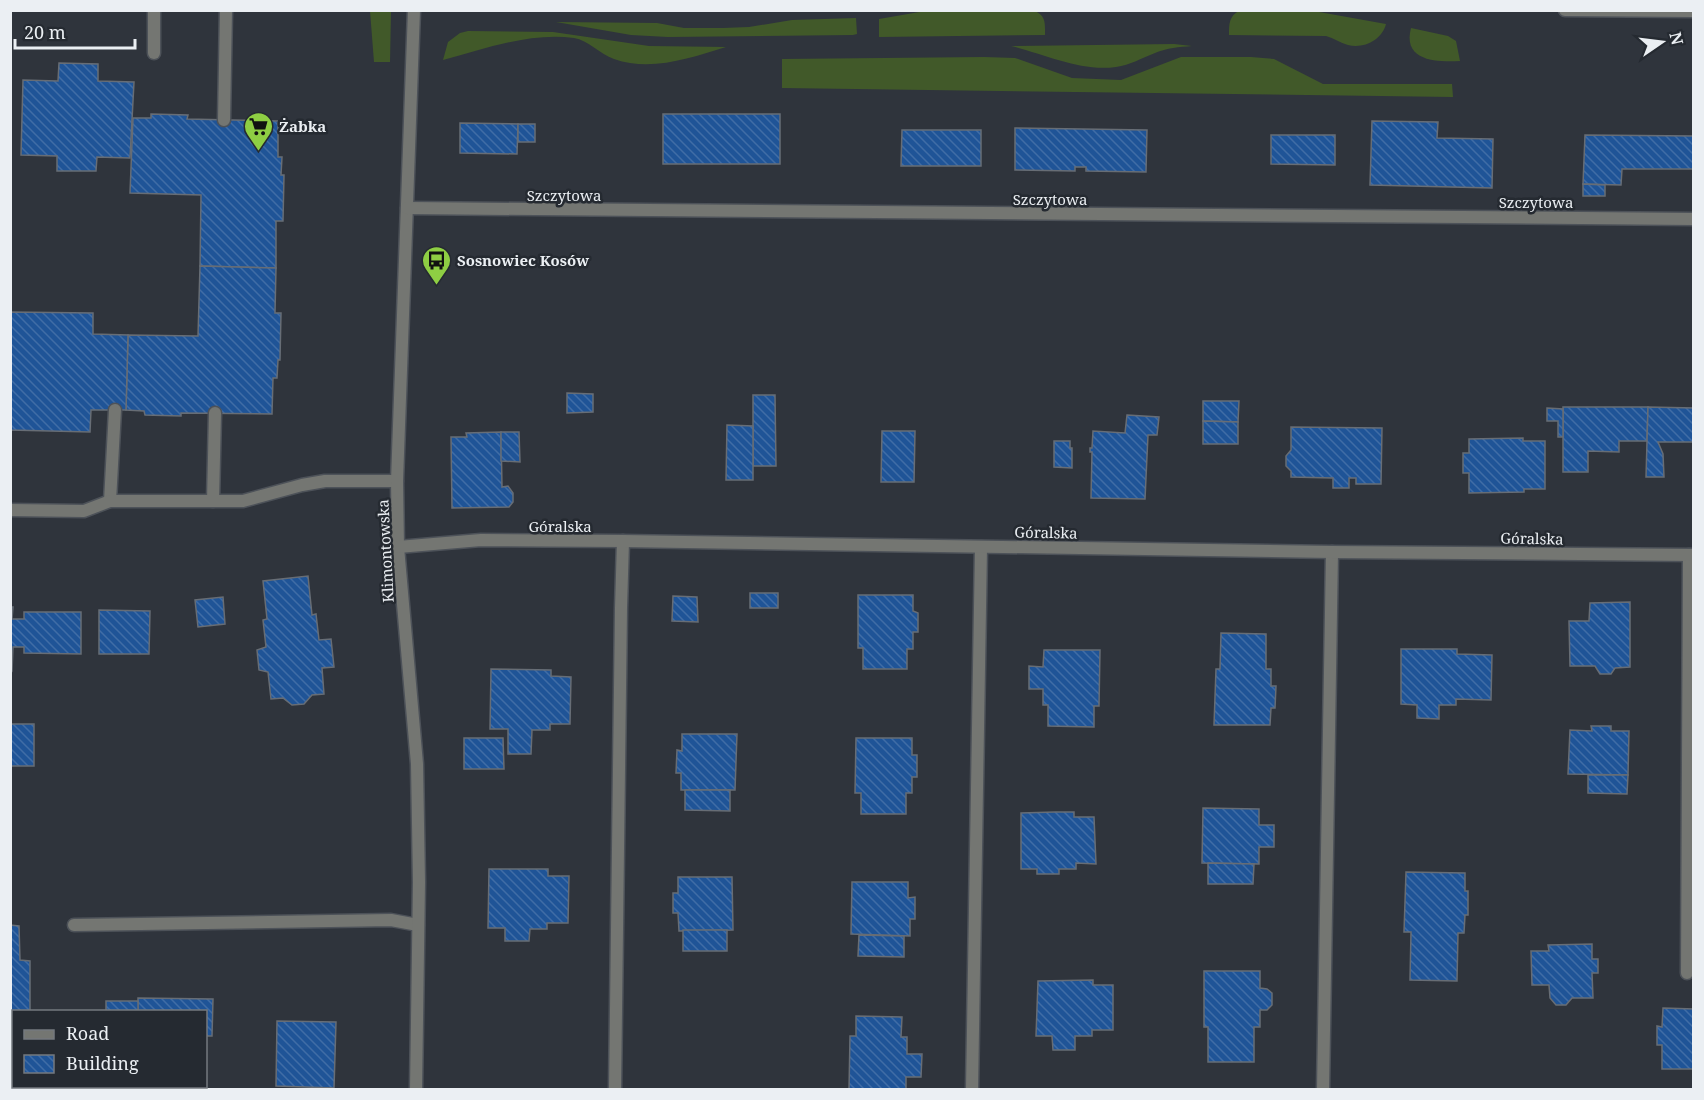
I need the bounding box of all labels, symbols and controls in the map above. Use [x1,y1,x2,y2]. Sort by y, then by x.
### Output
scale bar [15,12,135,50]
north arrow [1632,12,1692,72]
text: 20 m [24,20,66,44]
text: N [1664,30,1689,48]
supermarket icon: Żabka [242,110,274,152]
place label: Żabka [279,116,326,136]
street label: Szczytowa [527,185,601,205]
street label: Szczytowa [1013,189,1087,209]
street label: Szczytowa [1499,192,1573,212]
bus stop icon: Sosnowiec Kosów [420,244,452,286]
place label: Sosnowiec Kosów [457,250,589,270]
street label: Klimontowska [372,499,398,603]
street label: Góralska [528,516,592,536]
street label: Góralska [1014,521,1078,543]
street label: Góralska [1500,527,1564,549]
legend [12,1010,207,1088]
text: Road [66,1021,109,1045]
text: Building [66,1051,139,1075]

